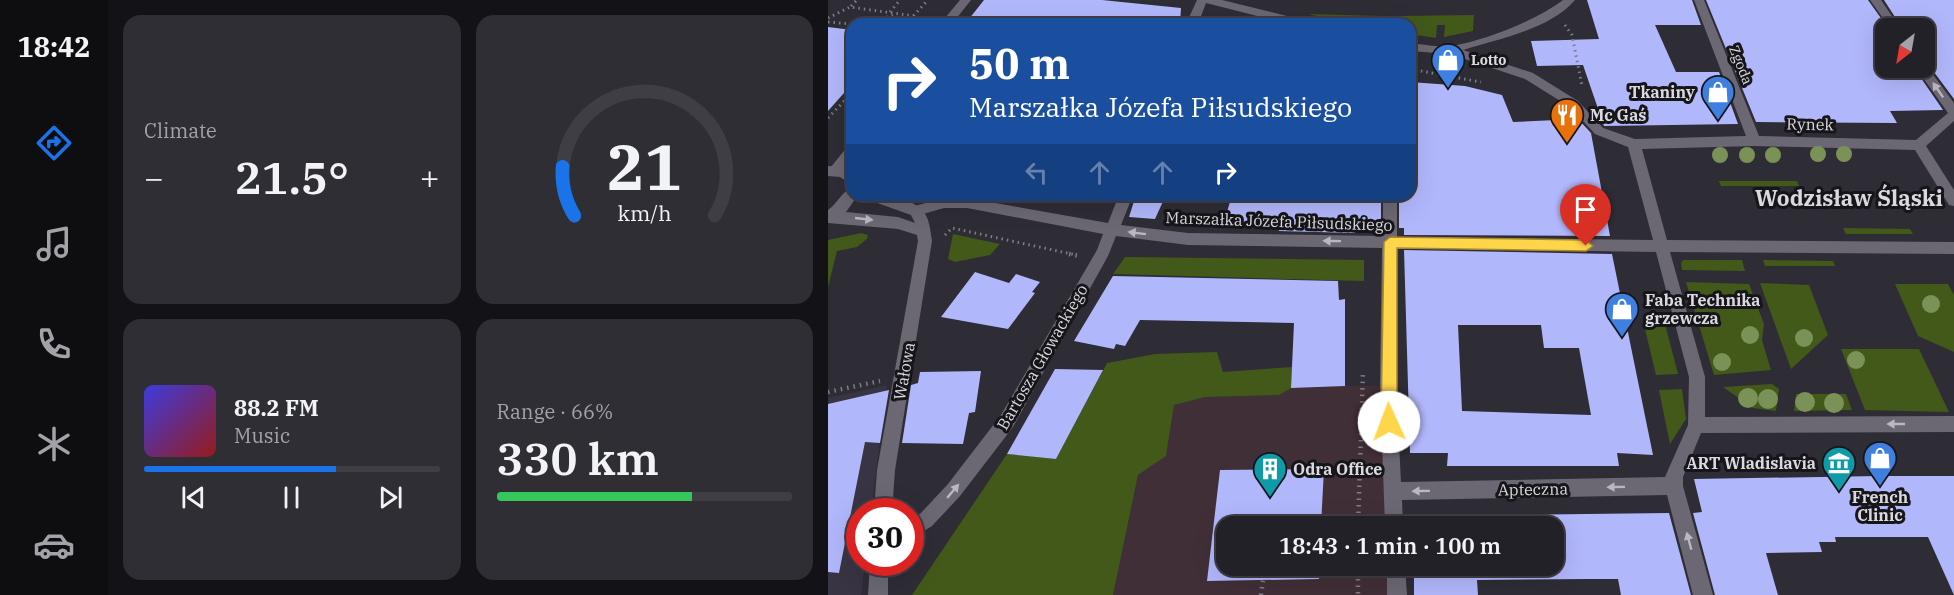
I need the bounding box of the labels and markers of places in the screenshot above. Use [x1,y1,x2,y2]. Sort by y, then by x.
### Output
shop icon: Lotto [1430,42,1466,89]
place label: Lotto [1471,51,1506,69]
shop icon: Tkaniny [1700,74,1736,121]
place label: Tkaniny [1629,82,1696,102]
restaurant icon: Mc Gaś [1549,97,1585,144]
place label: Mc Gaś [1590,105,1646,125]
pin [1560,184,1611,246]
place label: Faba Technika grzewcza [1645,290,1760,328]
shop icon: Faba Technika grzewcza [1604,291,1640,338]
shop icon: French Clinic [1862,440,1898,487]
museum icon: ART Wladislavia [1821,445,1857,492]
building icon: Odra Office [1252,451,1288,498]
place label: ART Wladislavia [1686,453,1816,473]
place label: Odra Office [1293,459,1382,479]
place label: French Clinic [1852,487,1908,525]

